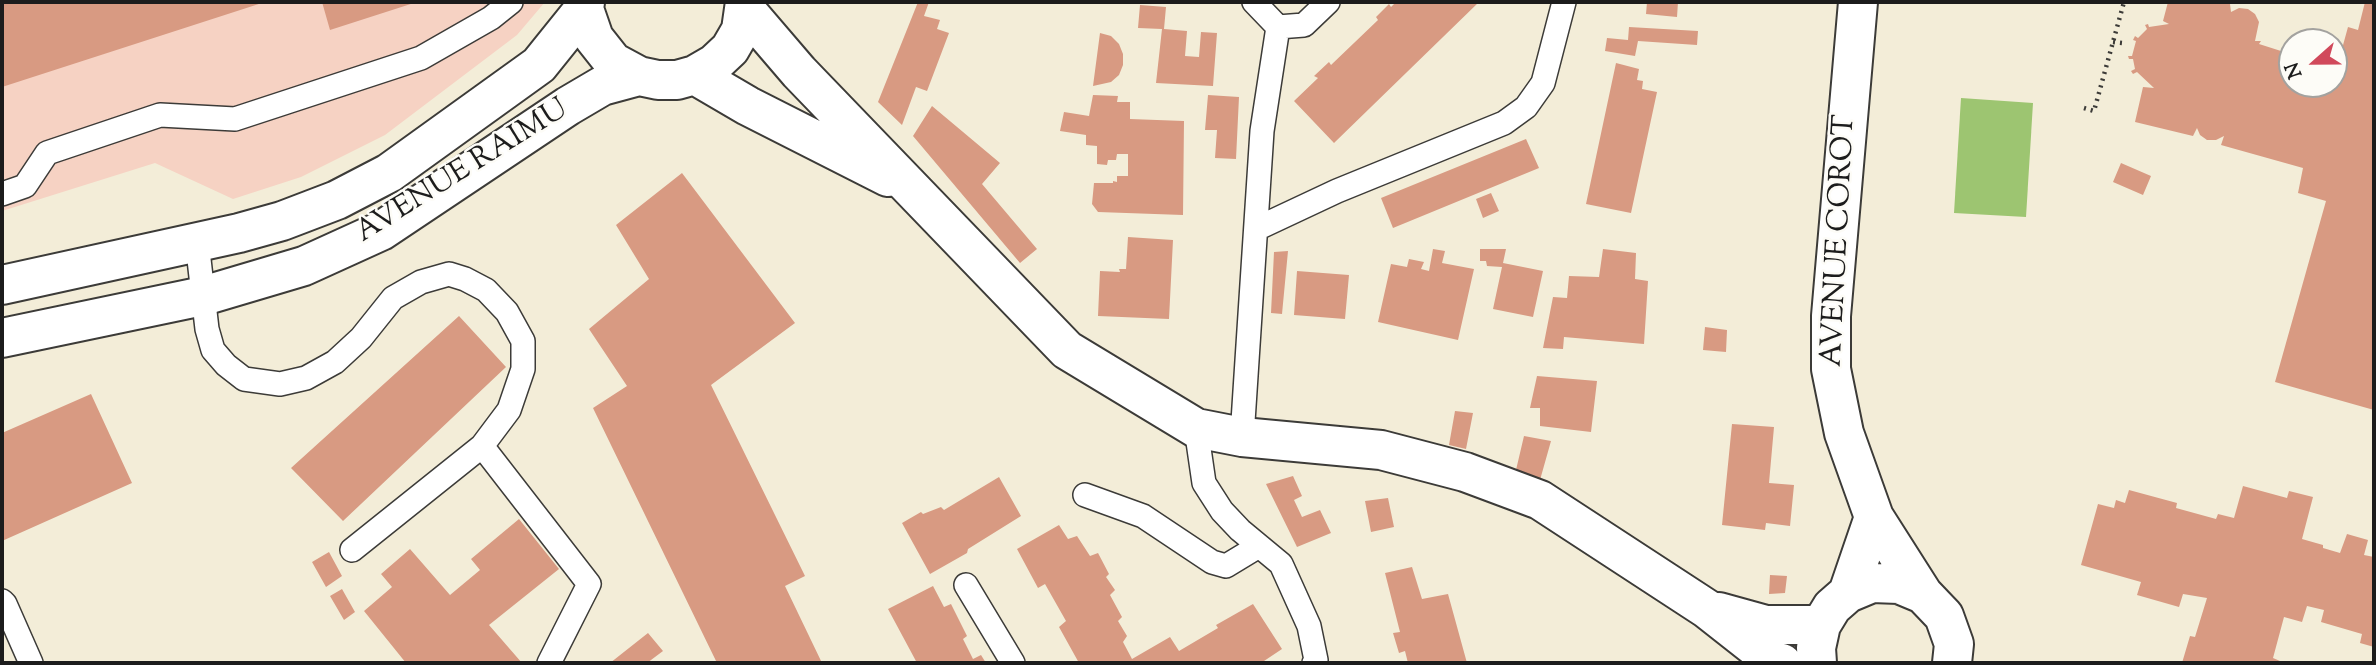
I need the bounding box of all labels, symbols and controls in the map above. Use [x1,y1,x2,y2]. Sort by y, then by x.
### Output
north arrow [2278,28,2348,98]
text: N [2279,58,2310,82]
street label: AVENUE RAIMU [350,93,576,253]
street label: AVENUE COROT [1816,114,1866,368]

